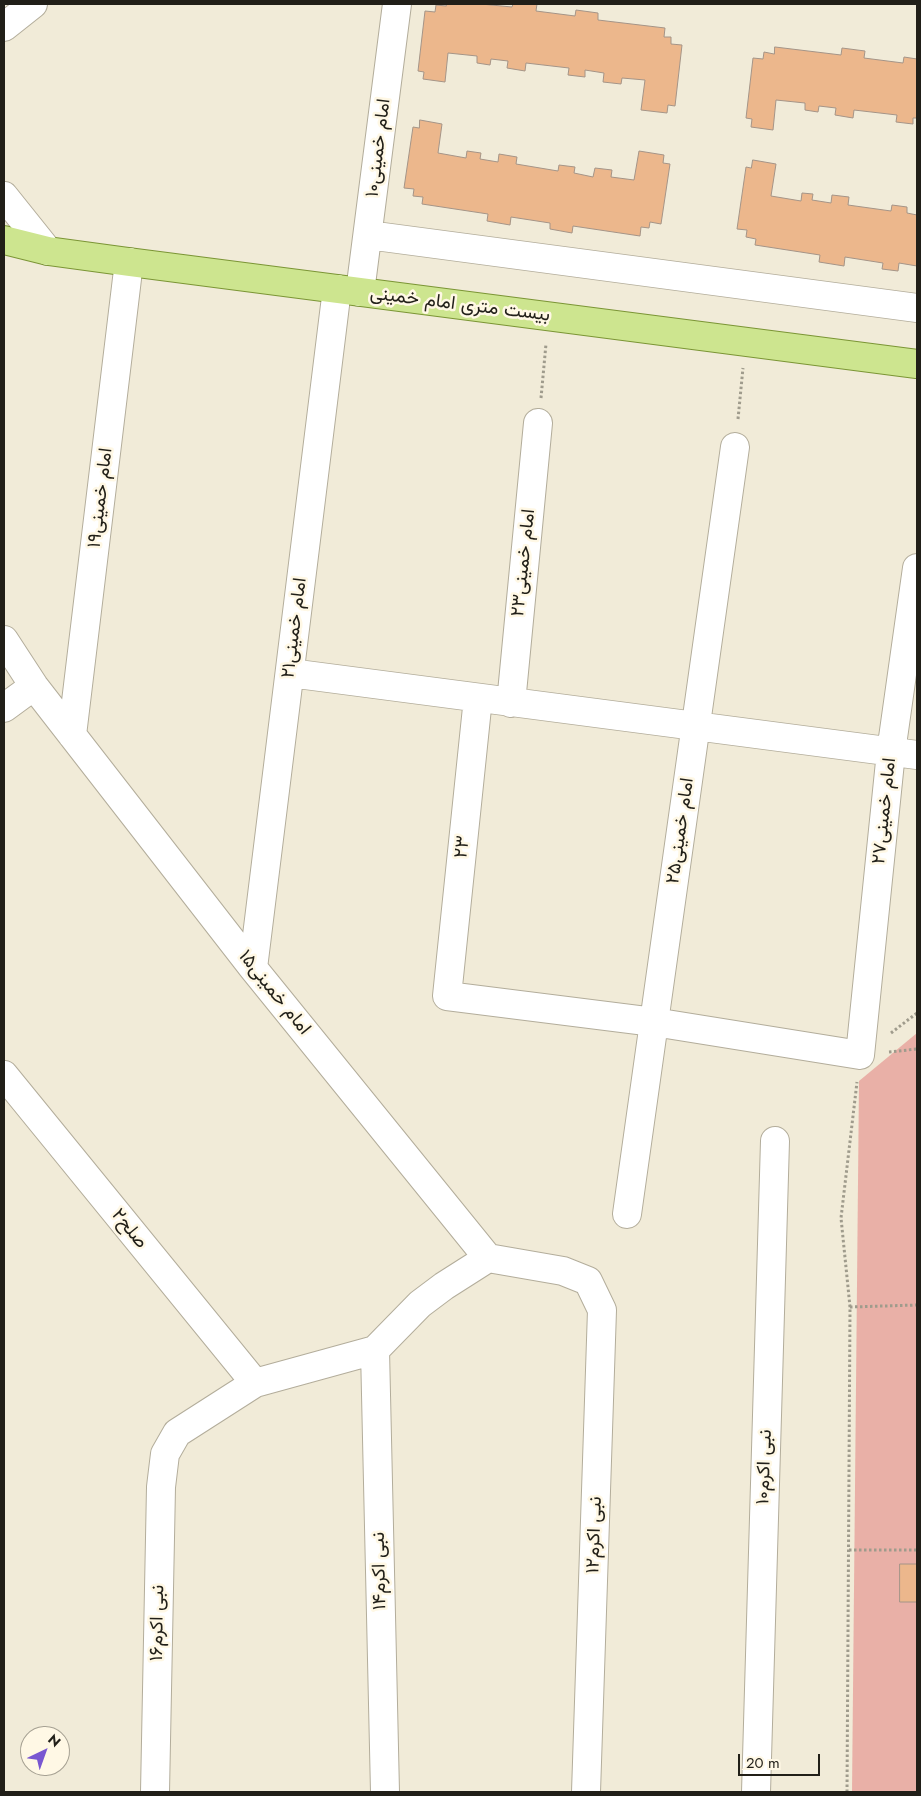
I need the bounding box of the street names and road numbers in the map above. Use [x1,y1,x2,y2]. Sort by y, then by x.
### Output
street label: امام خمینی۱۰ [362,97,396,199]
street label: بیست متری امام خمینی [369,283,551,327]
street label: امام خمینی۱۹ [84,447,118,549]
street label: امام خمینی۲۳ [507,508,541,618]
street label: امام خمینی۲۱ [278,576,312,680]
street label: امام خمینی۲۷ [868,757,902,865]
street label: امام خمینی۲۵ [662,776,700,886]
street label: ۲۳ [450,835,476,859]
street label: ۱۵امام خمینی [233,946,315,1040]
street label: صلح۲ [106,1204,152,1254]
street label: نبی اکرم۱۰ [752,1429,778,1505]
street label: نبی اکرم۱۲ [582,1496,608,1574]
street label: نبی اکرم۱۴ [368,1532,392,1610]
street label: نبی اکرم۱۶ [146,1585,170,1661]

